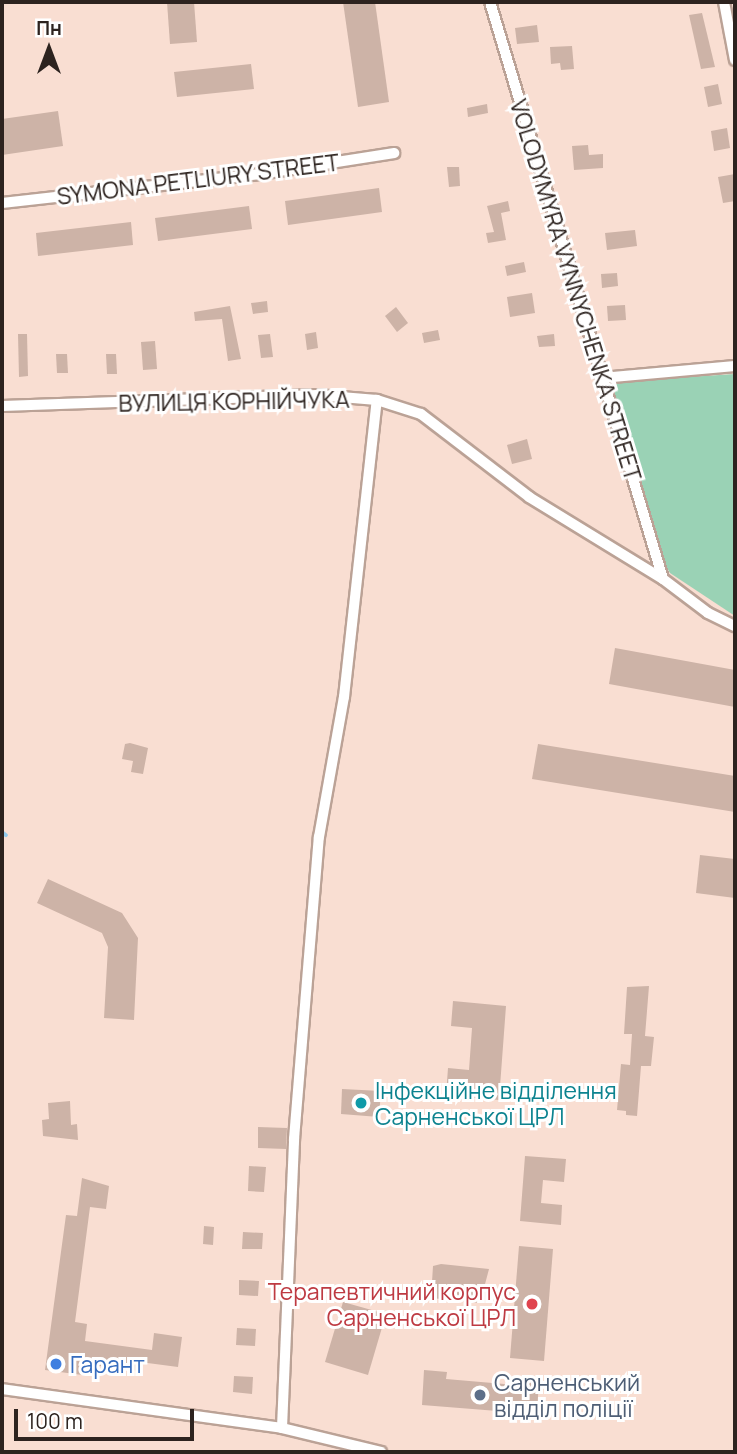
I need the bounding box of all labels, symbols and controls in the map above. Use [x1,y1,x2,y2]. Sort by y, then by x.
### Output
north arrow [14,14,84,84]
text: Пн [36,15,62,41]
street label: VOLODYMYRA VYNNYCHENKA STREET [505,96,647,484]
street label: SYMONA PETLIURY STREET [55,148,341,210]
street label: ВУЛИЦЯ КОРНІЙЧУКА [118,385,350,417]
place label: Інфекційне відділення Сарненської ЦРЛ [375,1076,617,1130]
marker: Інфекційне відділення Сарненської ЦРЛ [353,1095,369,1111]
place label: Терапевтичний корпус Сарненської ЦРЛ [268,1277,516,1331]
marker: Терапевтичний корпус Сарненської ЦРЛ [522,1294,542,1314]
place label: Гарант [70,1350,145,1378]
marker: Гарант [48,1356,64,1372]
place label: Сарненський відділ поліції [494,1368,640,1422]
marker: Сарненський відділ поліції [472,1387,488,1403]
scale bar [18,1394,198,1438]
text: 100 m [27,1407,83,1435]

